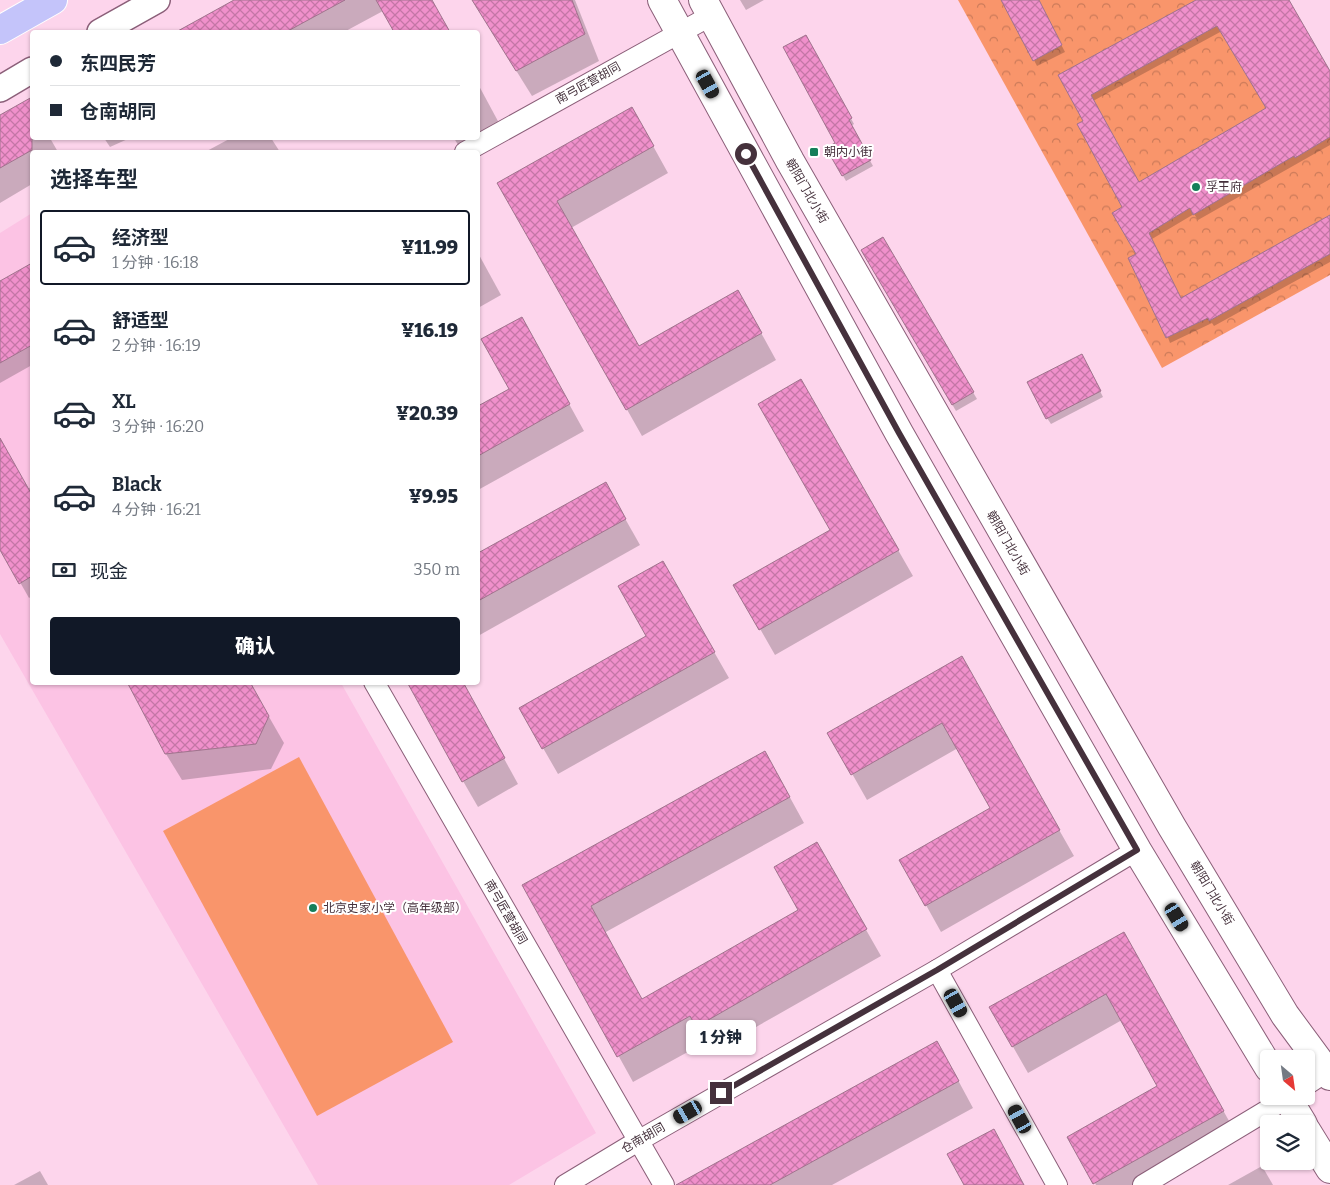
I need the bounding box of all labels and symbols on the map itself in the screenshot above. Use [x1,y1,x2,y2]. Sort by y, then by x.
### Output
street label: 南弓匠营胡同 [553,59,623,107]
car [694,67,721,101]
route start [735,143,757,165]
place label: 朝内小街 [824,145,872,159]
marker: 朝内小街 [808,146,820,158]
street label: 朝阳门北小街 [783,156,831,226]
place label: 孚王府 [1206,180,1242,194]
marker: 孚王府 [1190,181,1202,193]
street label: 朝阳门北小街 [984,508,1032,578]
street label: 朝阳门北小街 [1187,859,1237,927]
street label: 南弓匠营胡同 [482,877,530,947]
car [1162,900,1191,934]
place label: 北京史家小学（高年级部） [323,901,467,915]
marker: 北京史家小学（高年级部） [307,902,319,914]
car [942,986,969,1020]
callout: 1 分钟 [686,1020,756,1056]
north arrow [1260,1050,1315,1105]
route end [710,1082,732,1104]
car [671,1098,704,1126]
car [1006,1102,1033,1136]
street label: 仓南胡同 [619,1120,667,1156]

